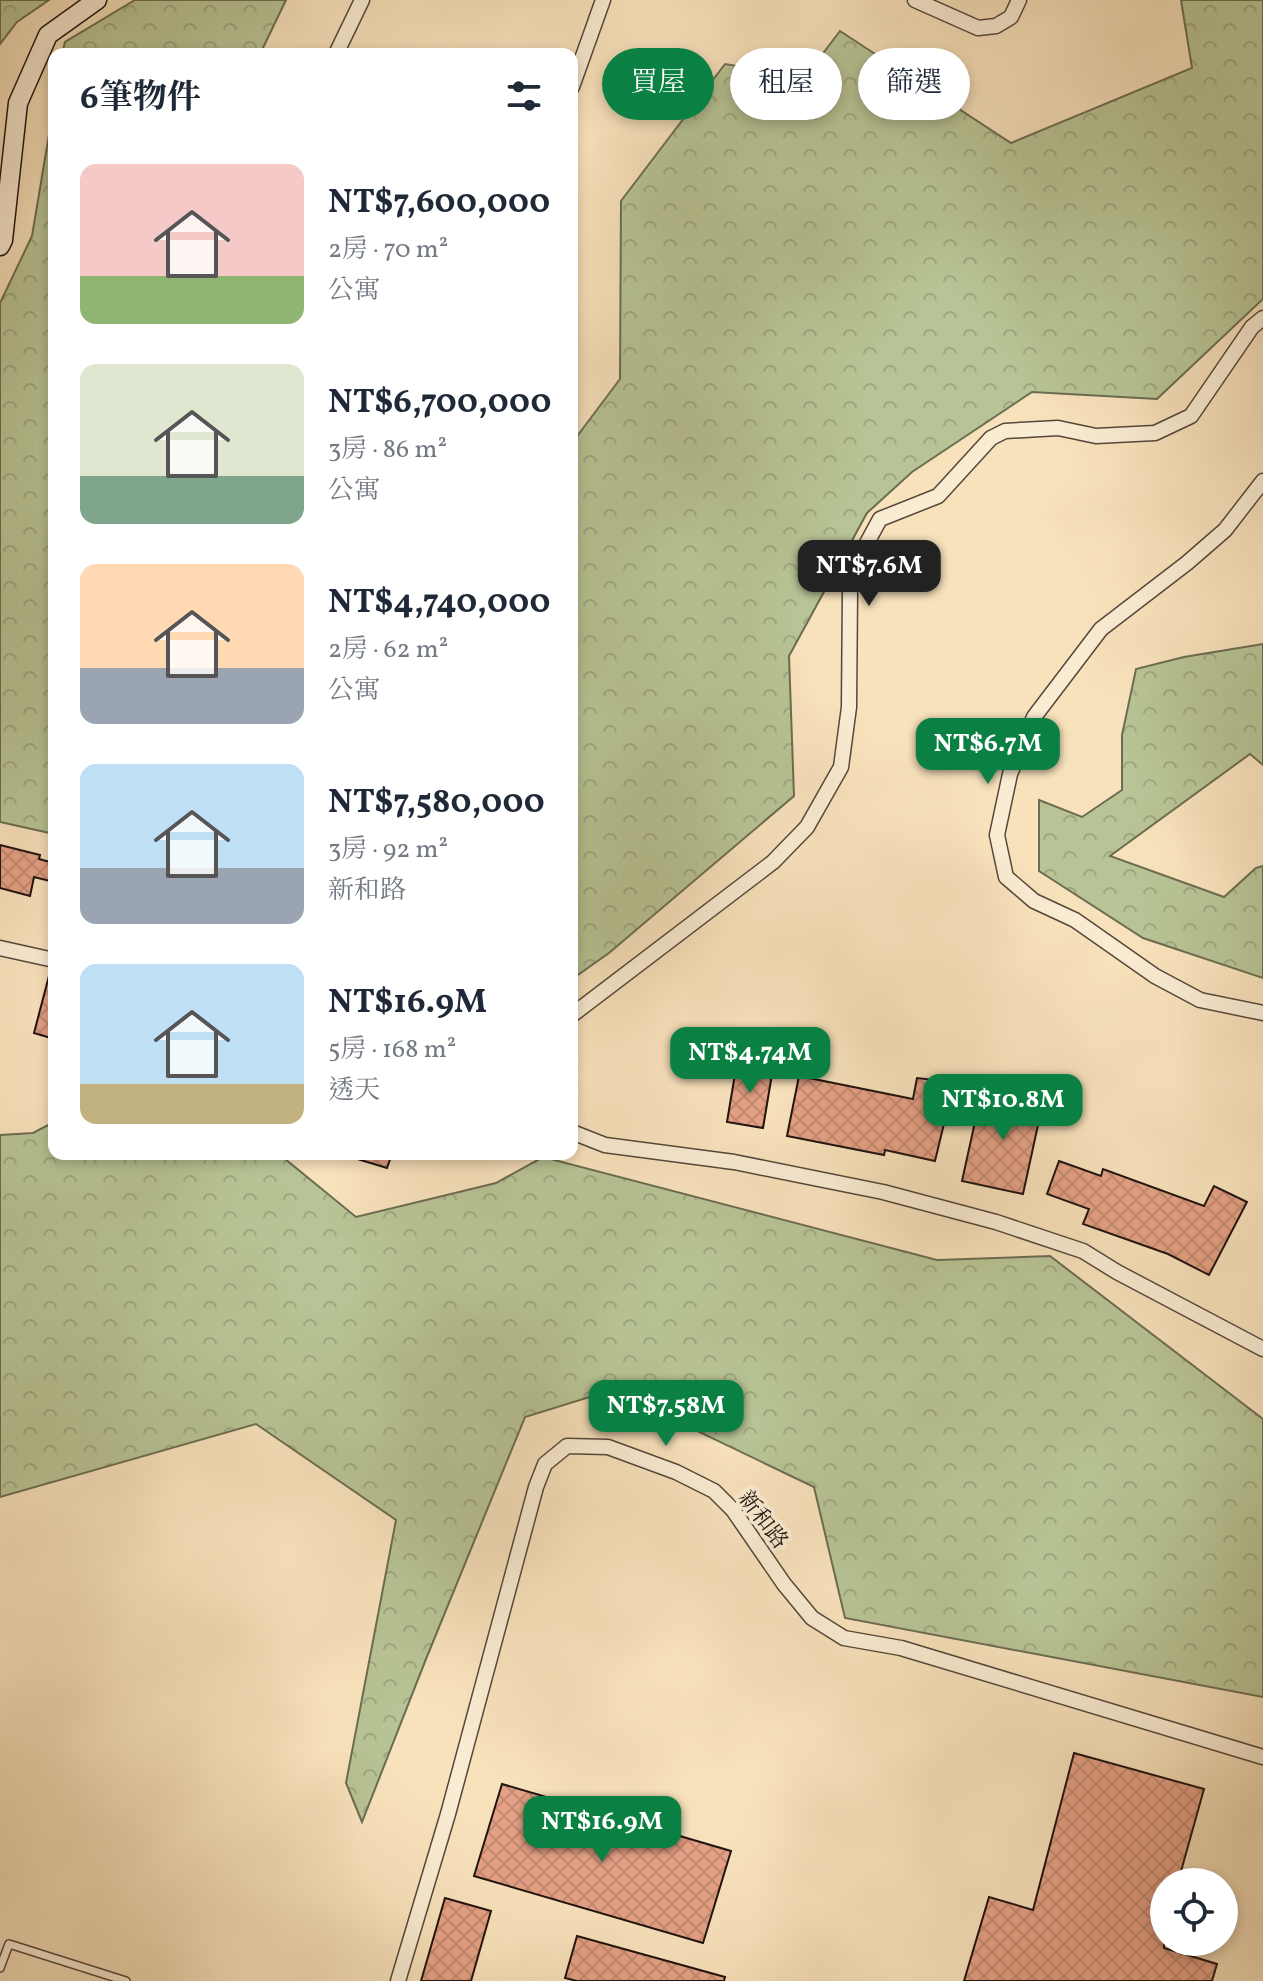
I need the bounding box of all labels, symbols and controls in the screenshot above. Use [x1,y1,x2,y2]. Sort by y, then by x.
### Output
chip: 買屋 [602,48,714,120]
chip: 租屋 [730,48,842,120]
chip: 篩選 [858,48,970,120]
icon: filters [502,74,546,118]
text: 6筆物件 [80,76,201,123]
text: NT$7,600,000 [328,180,550,227]
icon: home [144,196,240,292]
text: 2房 · 70 m² [328,232,448,268]
text: 公寓 [328,273,380,309]
text: NT$6,700,000 [328,380,551,427]
icon: home [144,396,240,492]
text: 3房 · 86 m² [328,432,447,468]
text: 公寓 [328,473,380,509]
pin: NT$7.6M [795,540,943,608]
text: NT$7.6M [816,548,922,584]
text: NT$4,740,000 [328,580,550,627]
icon: home [144,596,240,692]
text: 2房 · 62 m² [328,632,448,668]
text: 公寓 [328,673,380,709]
pin: NT$6.7M [914,718,1062,786]
text: NT$6.7M [934,726,1042,762]
text: NT$7,580,000 [328,780,545,827]
icon: home [144,796,240,892]
text: 3房 · 92 m² [328,832,448,868]
text: 新和路 [328,873,406,909]
text: NT$16.9M [328,980,487,1027]
icon: home [144,996,240,1092]
pin: NT$4.74M [667,1027,833,1095]
text: 5房 · 168 m² [328,1032,456,1068]
text: NT$4.74M [688,1035,812,1071]
text: 透天 [328,1073,380,1109]
pin: NT$10.8M [920,1074,1086,1142]
text: NT$10.8M [941,1082,1065,1118]
pin: NT$7.58M [583,1380,749,1448]
text: NT$7.58M [607,1388,725,1424]
street label: 新和路 [730,1485,794,1556]
pin: NT$16.9M [519,1796,685,1864]
text: NT$16.9M [541,1804,663,1840]
map controls [1150,1868,1238,1956]
button: locate [1150,1868,1238,1956]

